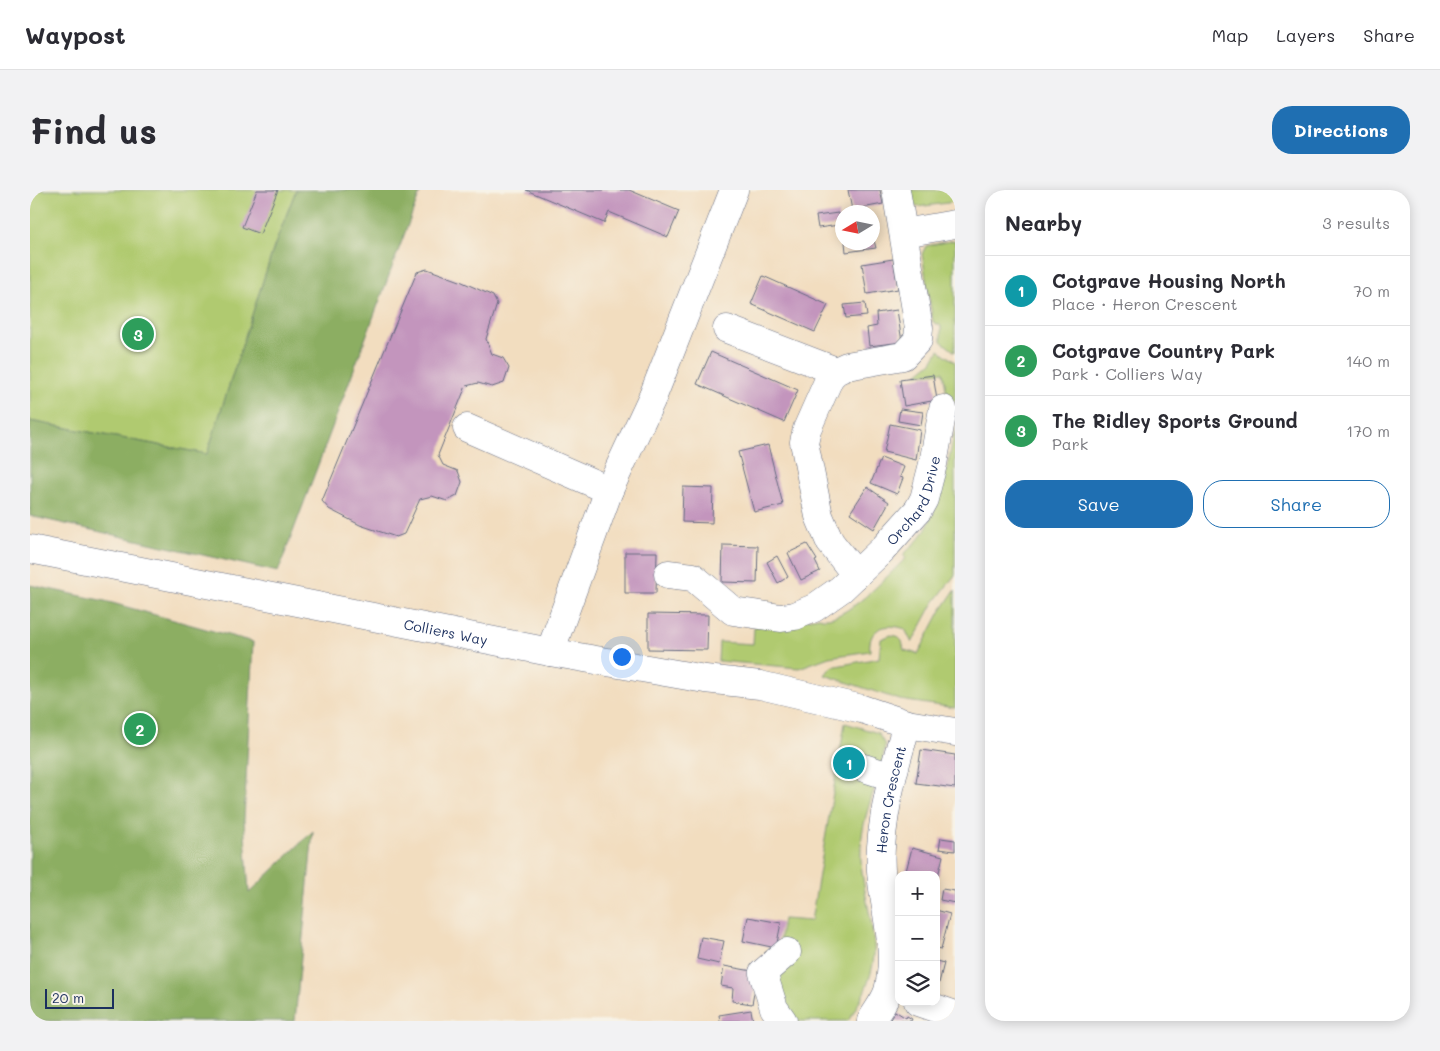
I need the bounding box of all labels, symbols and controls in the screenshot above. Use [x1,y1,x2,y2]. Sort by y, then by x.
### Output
text: Waypost [25,19,126,50]
text: Map [1212,23,1248,47]
text: Layers [1276,23,1335,47]
text: Share [1363,23,1415,47]
button: Directions [1272,106,1410,154]
text: Find us [30,107,157,153]
north arrow [835,205,880,250]
text: Nearby [1005,209,1082,236]
text: 3 results [1322,212,1390,233]
text: Cotgrave Housing North [1052,268,1286,293]
text: 1 [1017,280,1025,301]
text: 70 m [1353,280,1390,301]
text: Place · Heron Crescent [1052,293,1237,314]
pin: 3 [122,315,154,353]
text: Cotgrave Country Park [1052,338,1275,363]
text: 2 [1017,350,1025,371]
text: 140 m [1346,350,1390,371]
text: Park · Colliers Way [1052,363,1203,384]
text: The Ridley Sports Ground [1052,408,1298,433]
text: 3 [1016,420,1026,441]
text: 170 m [1346,420,1390,441]
text: Park [1052,433,1088,454]
street label: Orchard Drive [882,454,944,549]
button: Save [1005,480,1193,528]
button: Share [1203,480,1390,528]
street label: Colliers Way [402,614,489,649]
your location [609,644,635,670]
pin: 2 [124,710,156,748]
street label: Heron Crescent [871,743,910,854]
pin: 1 [833,744,865,782]
map controls [895,871,940,1006]
button: + [895,871,940,916]
button: − [895,916,940,961]
button: layers [895,961,940,1006]
scale bar [45,986,114,1009]
text: 20 m [52,988,84,1007]

